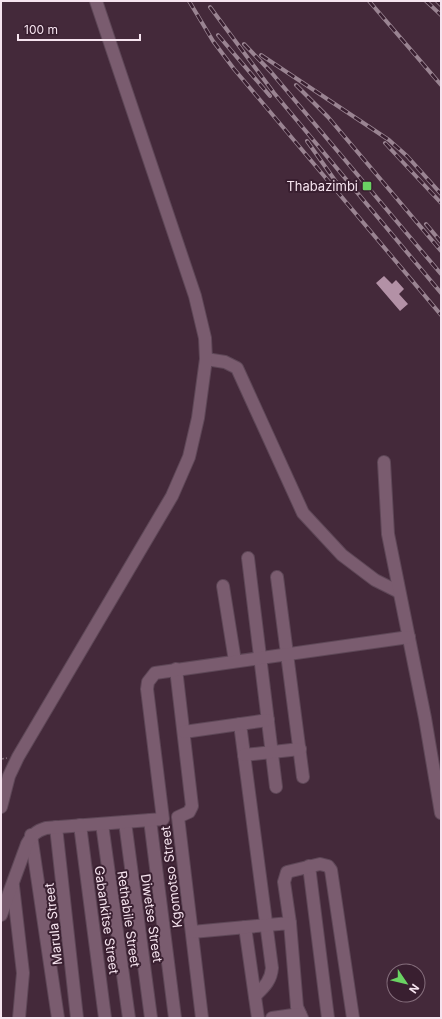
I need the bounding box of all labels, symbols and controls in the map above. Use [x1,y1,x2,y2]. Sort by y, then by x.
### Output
scale bar [18,16,140,42]
text: 100 m [24,22,58,37]
place label: Thabazimbi [286,178,358,194]
marker: Thabazimbi [361,180,373,192]
street label: Kgomotso Street [157,825,185,929]
street label: Gabankitse Street [91,865,123,975]
street label: Rethabile Street [114,870,144,968]
street label: Diwetse Street [138,873,166,963]
street label: Marula Street [41,882,65,966]
north arrow [386,963,426,1003]
text: N [406,981,422,996]

